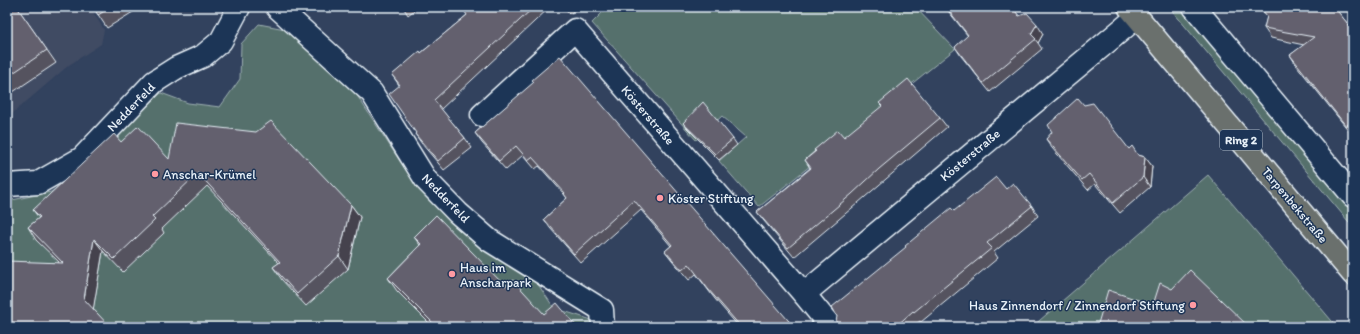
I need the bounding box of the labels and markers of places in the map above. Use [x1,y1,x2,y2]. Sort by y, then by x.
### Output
place label: Anschar-Krümel [163,167,256,182]
marker: Anschar-Krümel [150,169,160,179]
place label: Köster Stiftung [668,191,754,206]
marker: Köster Stiftung [655,193,665,203]
place label: Haus im Anscharpark [460,260,532,290]
marker: Haus im Anscharpark [447,269,457,279]
place label: Haus Zinnendorf / Zinnendorf Stiftung [969,298,1185,313]
marker: Haus Zinnendorf / Zinnendorf Stiftung [1188,300,1198,310]

